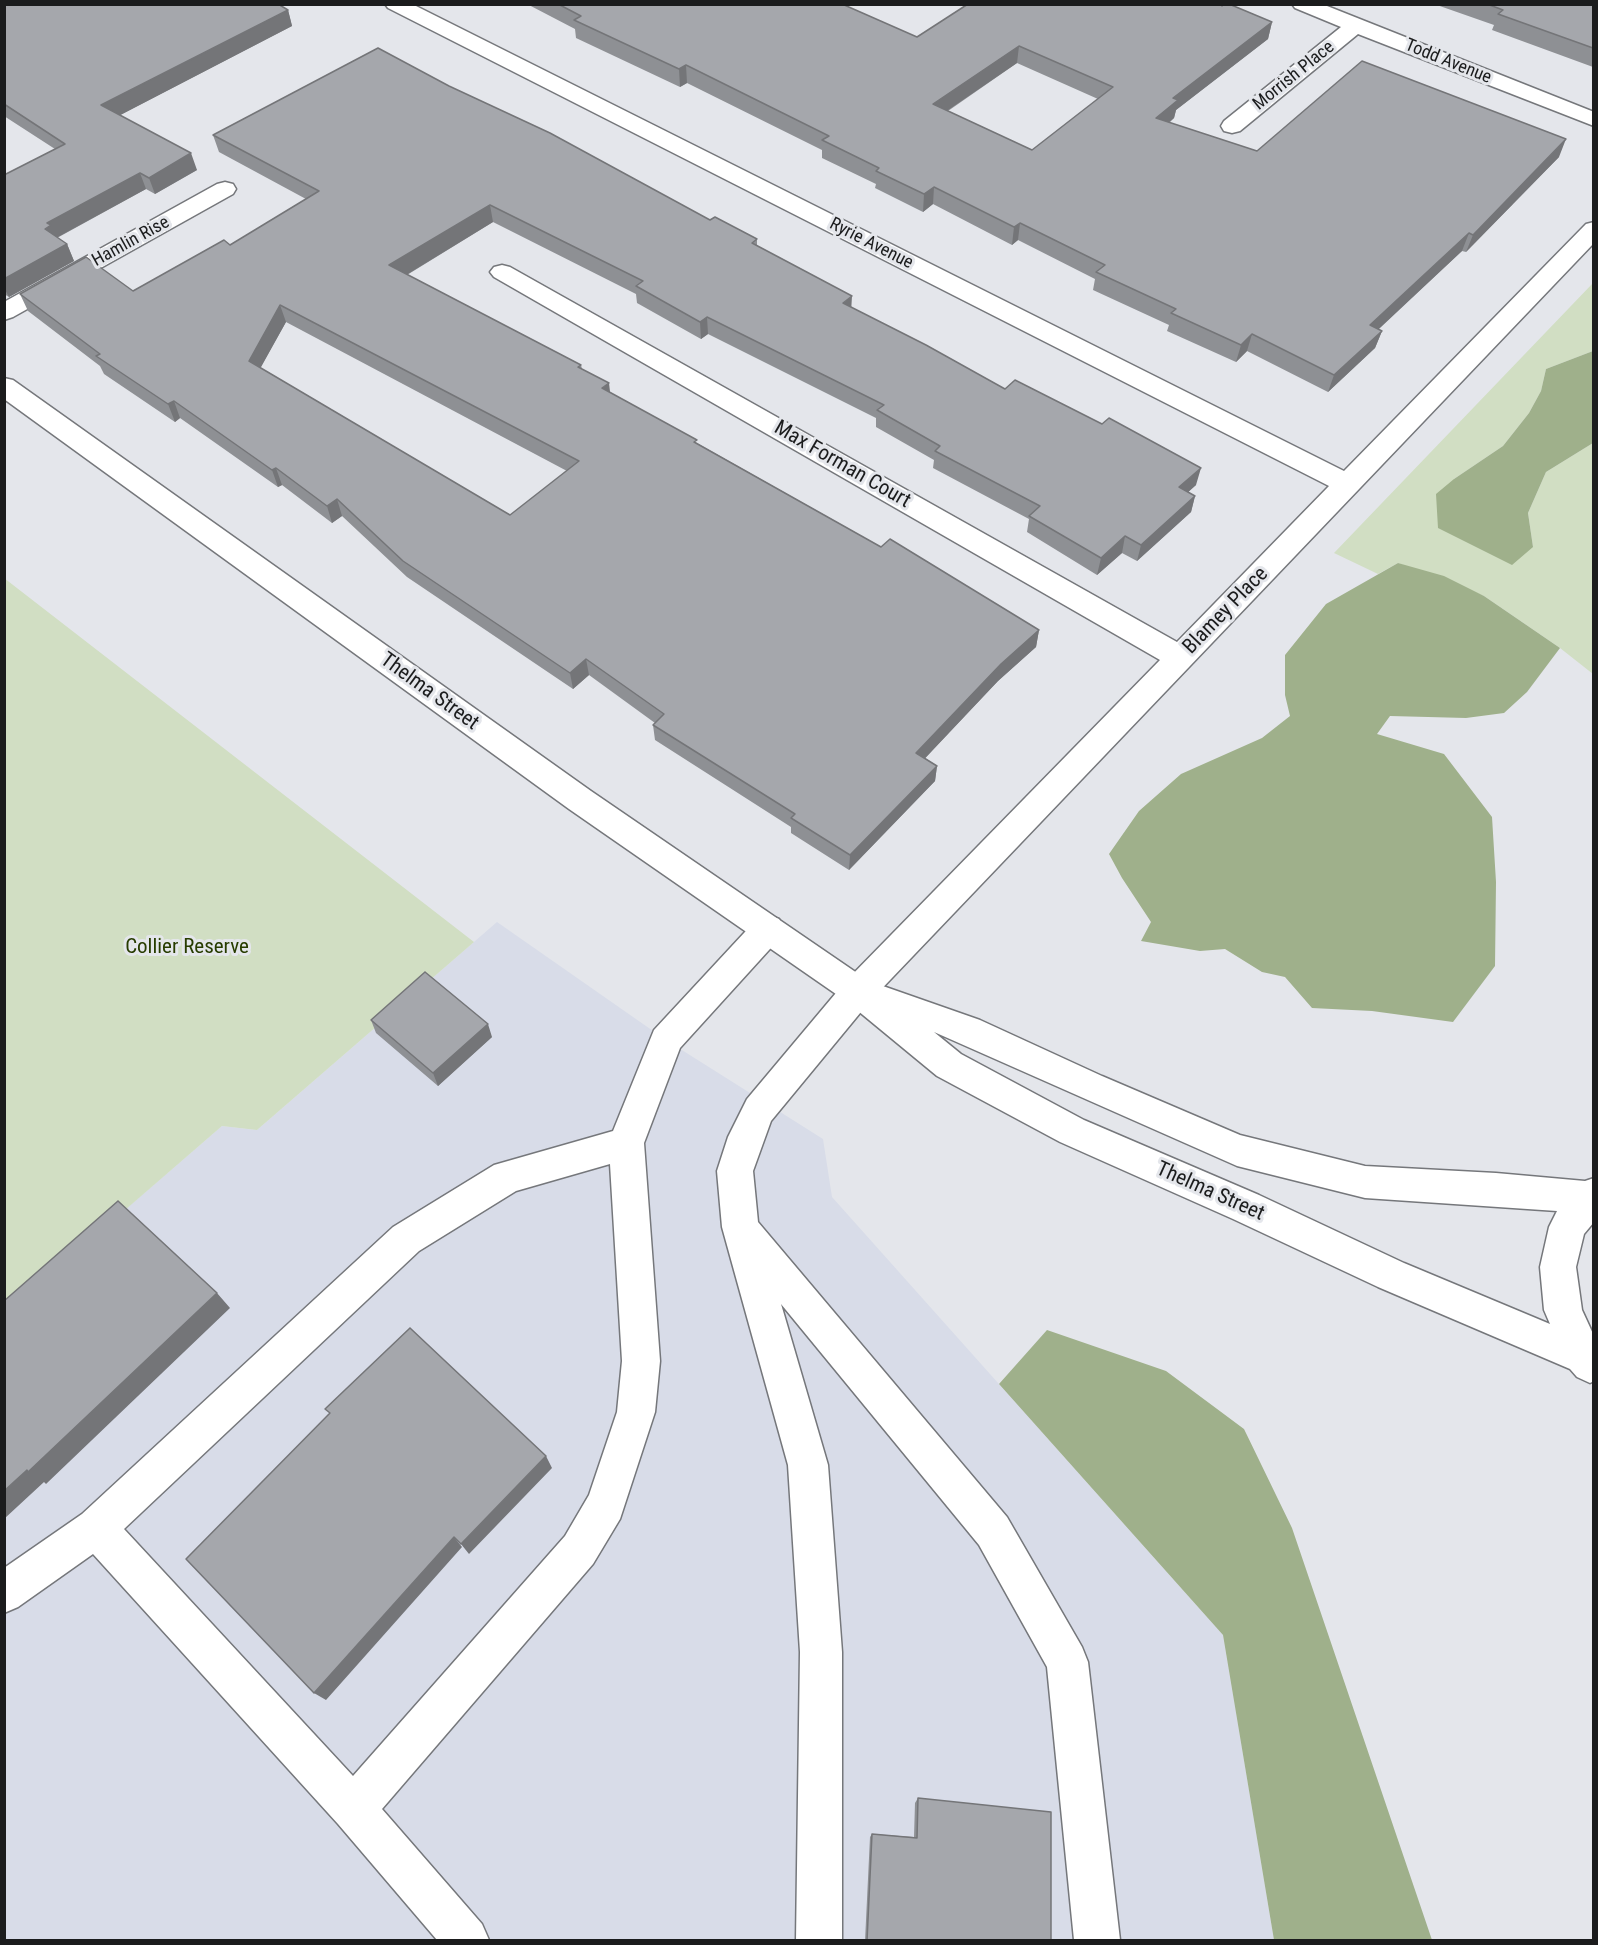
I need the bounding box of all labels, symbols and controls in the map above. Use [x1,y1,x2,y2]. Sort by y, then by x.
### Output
street label: Todd Avenue [1402,35,1494,89]
street label: Morrish Place [1249,37,1339,115]
street label: Hamlin Rise [89,212,173,272]
street label: Ryrie Avenue [826,214,916,274]
street label: Max Forman Court [769,416,915,514]
street label: Blamey Place [1178,562,1274,660]
street label: Thelma Street [375,648,483,736]
park label: Collier Reserve [125,935,249,961]
street label: Thelma Street [1152,1157,1268,1227]

